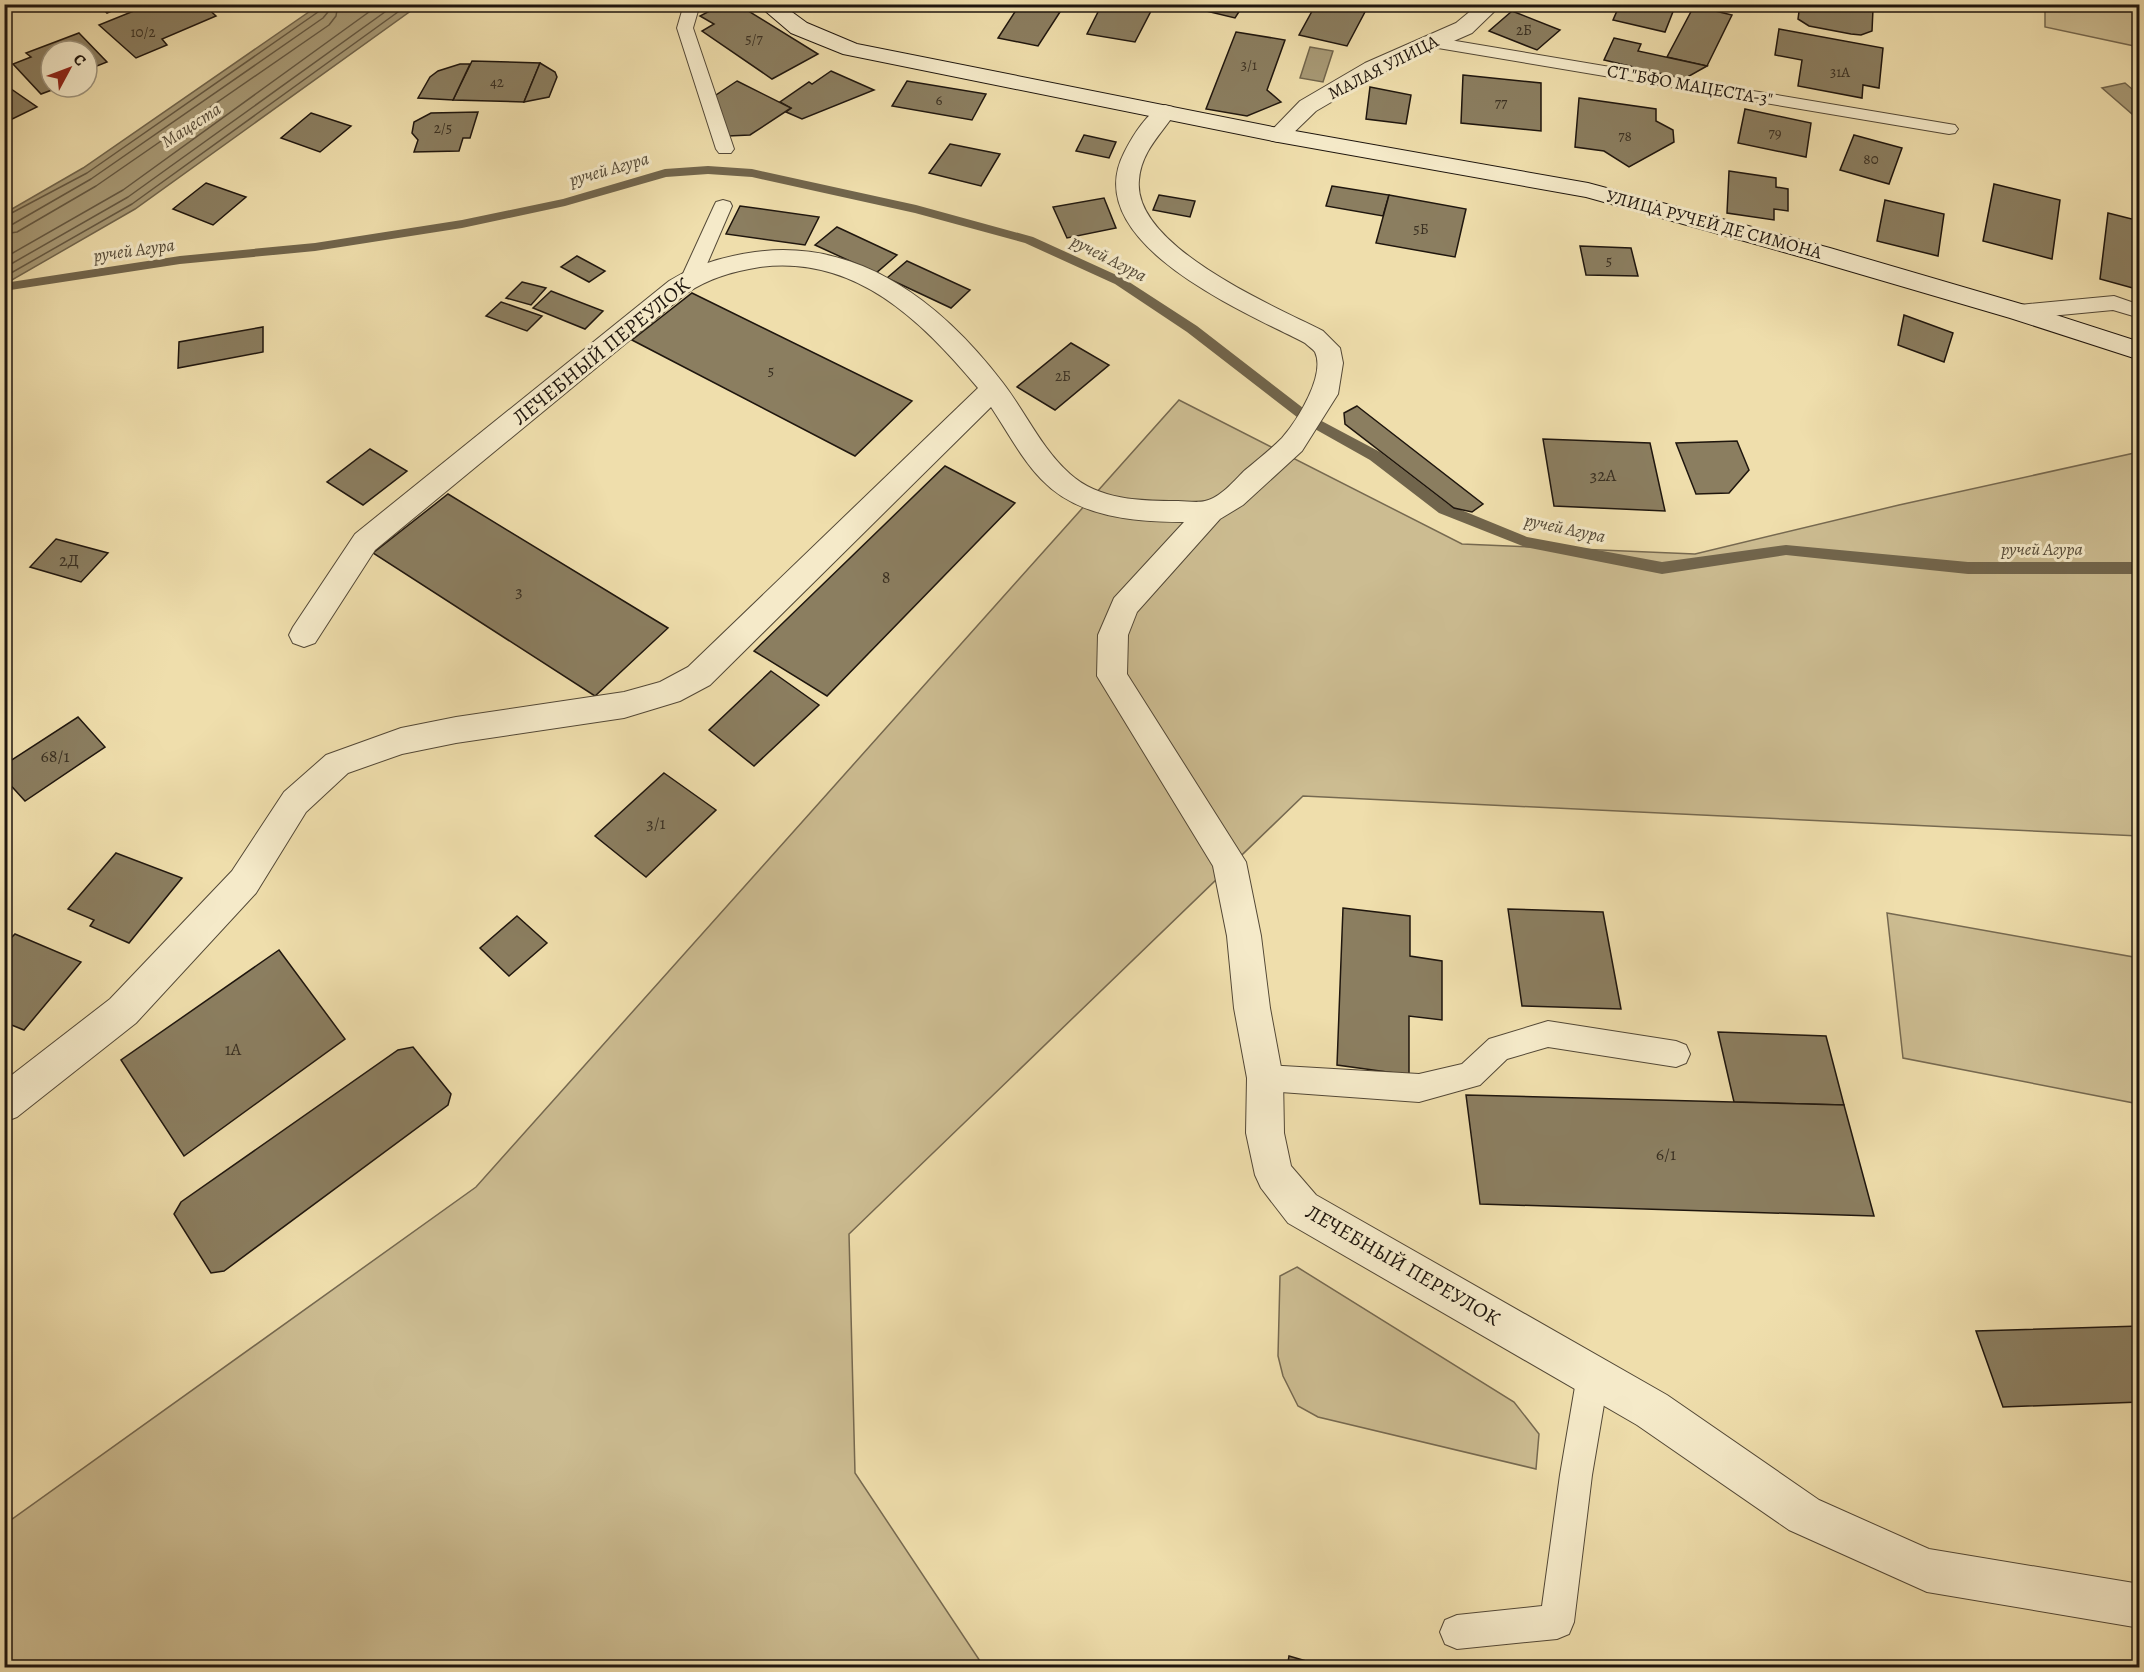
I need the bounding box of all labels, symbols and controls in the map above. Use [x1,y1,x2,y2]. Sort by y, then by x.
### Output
house number: 2Б [1516,20,1532,40]
house number: 10/2 [130,22,156,42]
house number: 5/7 [745,29,764,49]
street label: МАЛАЯ УЛИЦА [1324,29,1443,105]
north arrow [39,39,99,99]
text: С [68,49,91,71]
house number: 3/1 [1241,55,1257,75]
street label: СТ "БФО МАЦЕСТА-3" [1605,59,1775,111]
house number: 31А [1830,62,1850,82]
house number: 42 [490,72,504,92]
house number: 6 [936,90,943,110]
house number: 77 [1495,93,1508,113]
water label: Мацеста [157,97,225,153]
house number: 2/5 [434,118,452,138]
house number: 79 [1768,123,1782,143]
house number: 78 [1618,126,1632,146]
water label: ручей Агура [565,146,652,192]
house number: 80 [1863,149,1879,169]
street label: УЛИЦА РУЧЕЙ ДЕ СИМОНА [1603,184,1825,265]
house number: 5Б [1413,219,1429,239]
water label: ручей Агура [1066,228,1151,287]
water label: ручей Агура [91,232,176,268]
house number: 5 [1606,251,1612,271]
street label: ЛЕЧЕБНЫЙ ПЕРЕУЛОК [507,270,696,431]
house number: 5 [768,361,774,381]
house number: 2Б [1055,366,1071,386]
house number: 32А [1590,463,1617,487]
water label: ручей Агура [1521,508,1608,548]
water label: ручей Агура [2000,537,2083,561]
house number: 2Д [59,548,79,572]
house number: 8 [882,565,890,589]
house number: 3 [515,579,523,603]
house number: 68/1 [40,744,70,768]
house number: 3/1 [646,811,666,835]
house number: 1А [225,1037,242,1061]
house number: 6/1 [1656,1142,1676,1166]
street label: ЛЕЧЕБНЫЙ ПЕРЕУЛОК [1301,1198,1506,1333]

